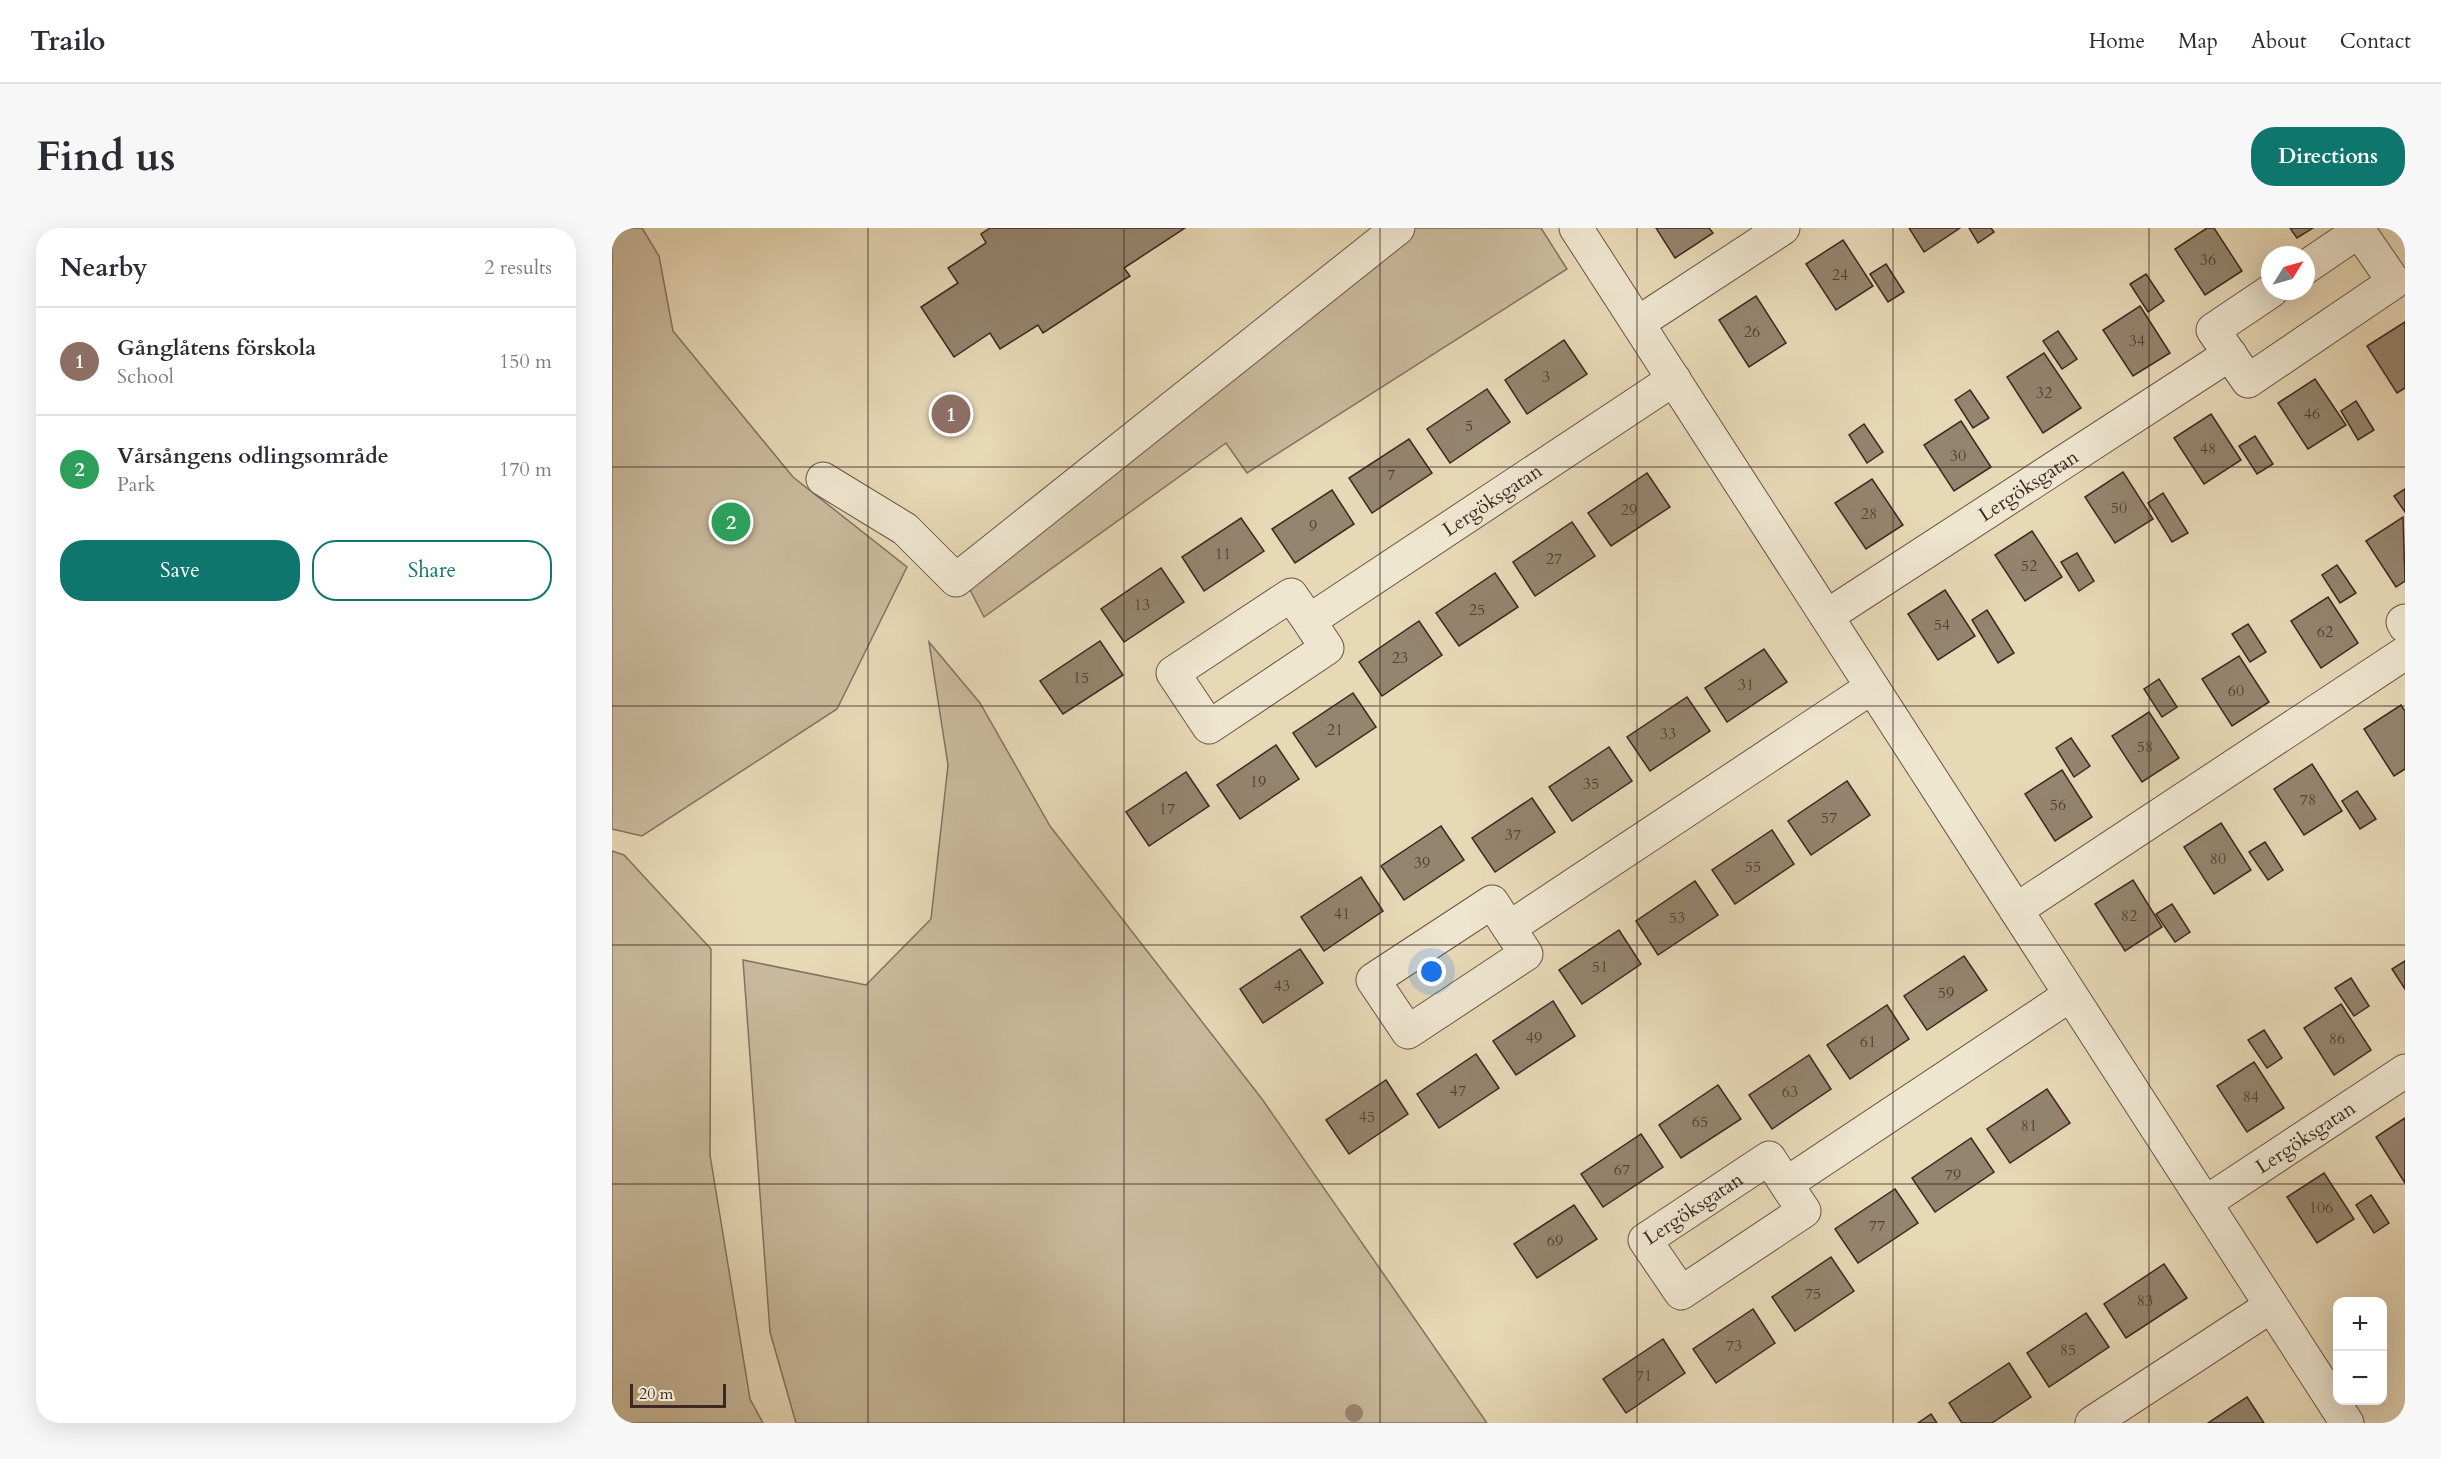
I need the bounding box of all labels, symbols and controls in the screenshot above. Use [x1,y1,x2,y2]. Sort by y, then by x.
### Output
text: Trailo [30,22,105,60]
text: Home [2089,27,2145,56]
text: Map [2178,27,2218,56]
text: About [2251,27,2307,56]
text: Contact [2340,27,2411,56]
button: Directions [2251,127,2405,186]
text: Find us [36,128,176,185]
north arrow [2261,246,2315,300]
house number: 36 [2200,249,2216,271]
text: Nearby [60,250,148,285]
text: 2 results [484,254,552,281]
house number: 24 [1832,264,1848,286]
house number: 26 [1744,321,1760,343]
house number: 34 [2129,330,2145,352]
text: Gånglåtens förskola [117,333,316,363]
text: 1 [74,348,85,375]
text: 150 m [499,348,552,375]
text: School [117,363,174,390]
house number: 3 [1542,366,1550,388]
house number: 32 [2036,382,2052,404]
pin: 1 [932,392,970,436]
house number: 46 [2304,403,2320,425]
house number: 5 [1465,415,1473,437]
house number: 48 [2200,438,2216,460]
text: Vårsångens odlingsområde [117,441,389,471]
street label: Lergöksgatan [1973,442,2084,528]
house number: 30 [1950,445,1966,467]
text: 2 [74,456,85,483]
text: 170 m [499,456,552,483]
street label: Lergöksgatan [1437,457,1548,542]
house number: 7 [1387,464,1395,486]
text: Park [117,471,155,498]
house number: 50 [2111,497,2127,519]
house number: 29 [1621,499,1637,521]
pin: 2 [712,500,750,544]
house number: 28 [1861,503,1877,525]
house number: 9 [1309,515,1317,537]
button: Save [60,540,300,601]
button: Share [312,540,552,601]
house number: 11 [1215,543,1231,565]
house number: 27 [1546,548,1562,570]
house number: 52 [2021,555,2037,577]
house number: 13 [1134,594,1150,616]
house number: 25 [1469,599,1485,621]
house number: 54 [1934,614,1950,636]
house number: 62 [2317,621,2333,643]
house number: 23 [1392,647,1408,669]
house number: 15 [1073,667,1089,689]
house number: 31 [1738,674,1754,696]
house number: 60 [2228,680,2244,702]
house number: 21 [1327,719,1343,741]
house number: 33 [1660,723,1676,745]
house number: 58 [2137,736,2153,758]
house number: 19 [1250,771,1266,793]
house number: 35 [1583,773,1599,795]
house number: 78 [2300,789,2316,811]
house number: 56 [2050,794,2066,816]
house number: 17 [1159,798,1175,820]
house number: 57 [1821,807,1837,829]
house number: 37 [1505,824,1521,846]
house number: 80 [2210,848,2226,870]
house number: 39 [1414,852,1430,874]
house number: 55 [1745,856,1761,878]
house number: 41 [1334,903,1350,925]
house number: 82 [2121,905,2137,927]
house number: 53 [1669,907,1685,929]
house number: 51 [1592,956,1608,978]
your location [1417,957,1446,986]
house number: 43 [1274,975,1290,997]
house number: 59 [1938,982,1954,1004]
house number: 49 [1526,1027,1542,1049]
house number: 86 [2329,1028,2345,1050]
house number: 61 [1860,1031,1876,1053]
house number: 47 [1450,1080,1466,1102]
house number: 63 [1782,1081,1798,1103]
house number: 84 [2243,1086,2259,1108]
street label: Lergöksgatan [2250,1094,2361,1180]
house number: 45 [1359,1106,1375,1128]
house number: 65 [1692,1111,1708,1133]
house number: 81 [2021,1115,2037,1137]
house number: 67 [1614,1159,1630,1181]
house number: 79 [1945,1164,1961,1186]
street label: Lergöksgatan [1638,1165,1749,1251]
house number: 106 [2309,1197,2333,1219]
house number: 77 [1869,1215,1885,1237]
house number: 69 [1547,1230,1563,1252]
house number: 75 [1805,1283,1821,1305]
house number: 83 [2137,1290,2153,1312]
map controls [2333,1297,2387,1405]
button: + [2333,1297,2387,1351]
house number: 73 [1726,1335,1742,1357]
house number: 85 [2060,1339,2076,1361]
button: − [2333,1351,2387,1405]
house number: 71 [1636,1365,1652,1387]
scale bar [630,1381,726,1408]
text: 20 m [639,1383,673,1405]

